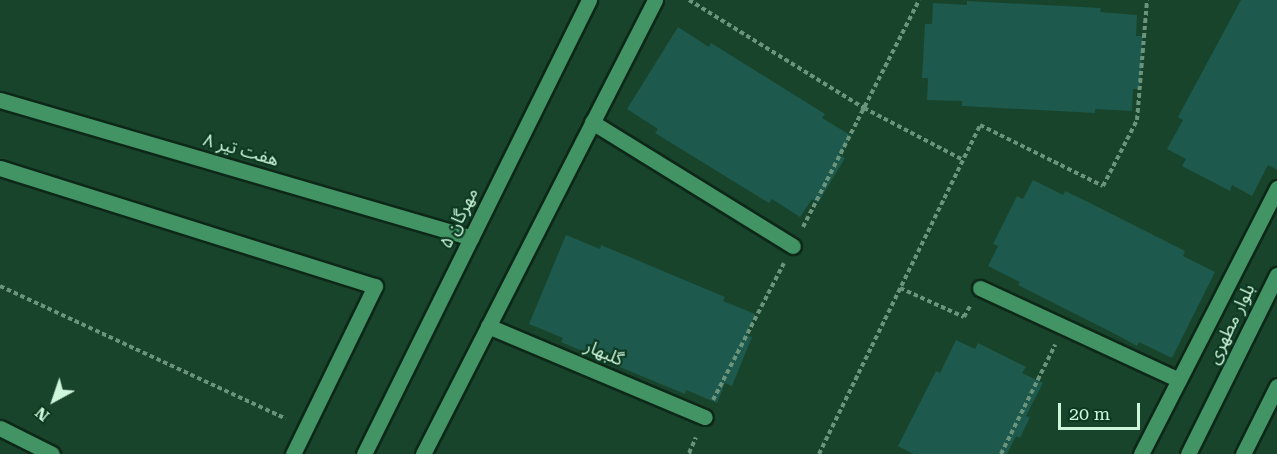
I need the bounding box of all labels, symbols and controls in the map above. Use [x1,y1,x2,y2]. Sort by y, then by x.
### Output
street label: هفت تیر ۸ [201,129,281,171]
street label: مهرگان ۵ [435,184,483,252]
street label: بلوار مطهری [1202,280,1260,368]
street label: گلبهار [581,335,627,371]
north arrow [24,370,84,430]
scale bar [1061,391,1144,429]
text: N [31,403,53,425]
text: 20 m [1069,403,1110,424]

